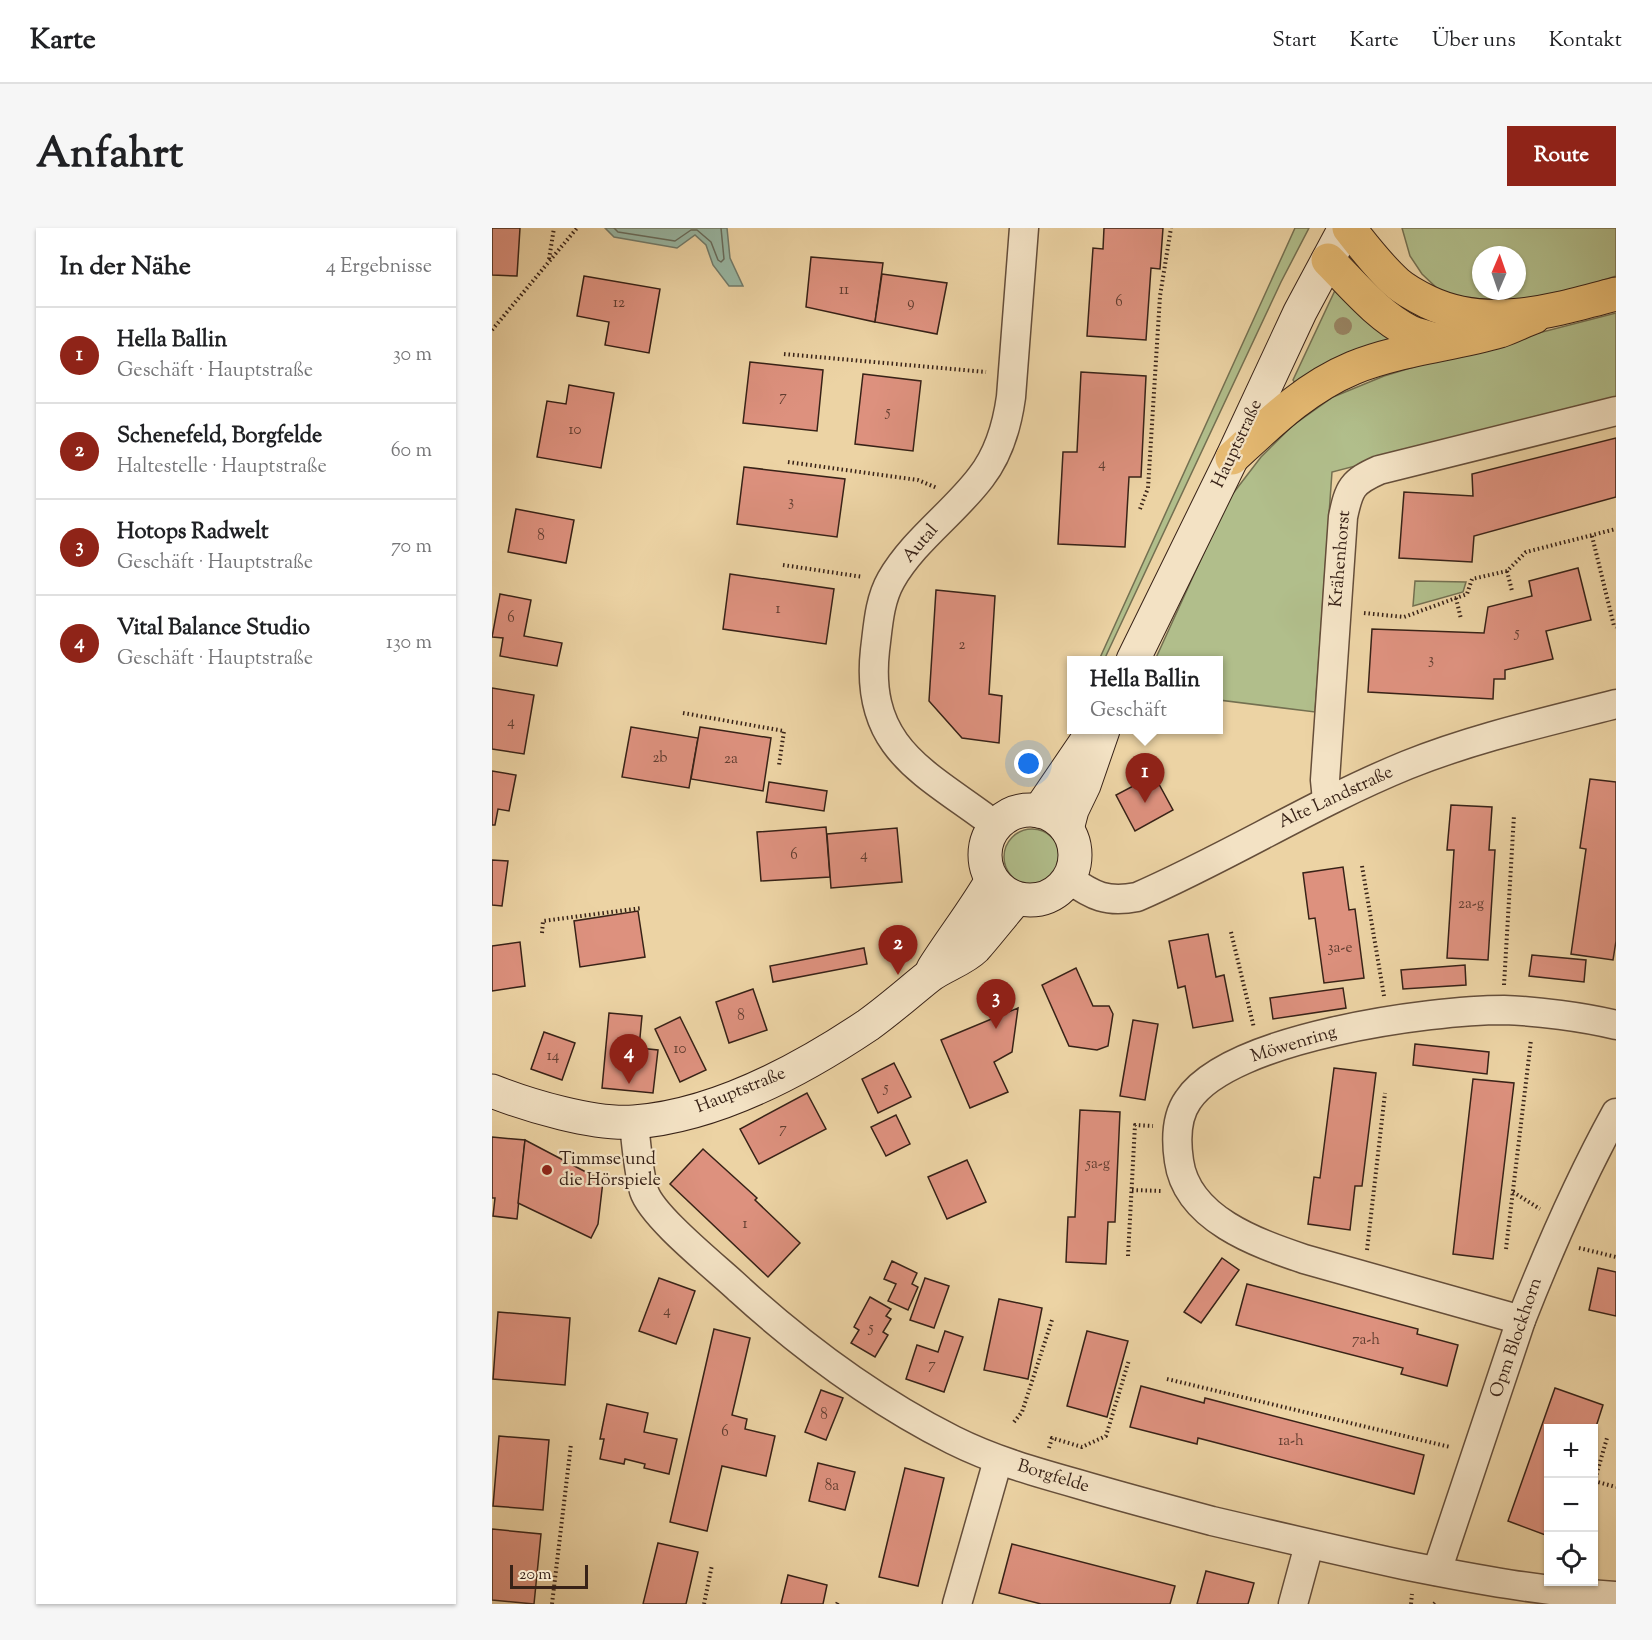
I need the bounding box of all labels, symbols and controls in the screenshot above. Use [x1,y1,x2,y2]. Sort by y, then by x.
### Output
text: Karte [30,21,96,61]
text: Start [1272,26,1316,56]
text: Karte [1349,26,1399,56]
text: Über uns [1432,26,1516,56]
text: Kontakt [1549,26,1622,56]
text: Anfahrt [36,126,183,186]
button: Route [1507,126,1616,186]
north arrow [1472,246,1526,300]
text: In der Nähe [60,249,191,286]
text: 4 Ergebnisse [326,253,432,282]
house number: 11 [839,280,849,301]
house number: 6 [1115,292,1123,313]
house number: 12 [613,293,625,314]
house number: 9 [907,293,915,314]
text: Hella Ballin [117,325,227,357]
text: 1 [76,341,83,370]
text: 30 m [393,341,432,370]
text: Geschäft · Hauptstraße [117,357,313,386]
house number: 7 [779,387,787,408]
street label: Hauptstraße [1206,396,1270,492]
house number: 5 [884,402,891,423]
house number: 10 [569,420,582,441]
text: Schenefeld, Borgfelde [117,421,322,453]
text: 2 [75,437,84,466]
text: 60 m [391,437,432,466]
text: Haltestelle · Hauptstraße [117,453,327,482]
house number: 4 [1098,454,1106,475]
house number: 3 [788,492,794,513]
street label: Krähenhorst [1324,509,1358,609]
text: Hotops Radwelt [117,517,268,549]
street label: Autal [897,519,945,569]
house number: 8 [537,526,545,547]
text: 3 [75,533,84,562]
text: 70 m [391,533,432,562]
text: Geschäft · Hauptstraße [117,549,313,578]
house number: 1 [775,599,781,620]
house number: 6 [507,608,515,629]
text: Vital Balance Studio [117,613,310,645]
house number: 5 [1513,623,1520,644]
text: 4 [74,629,85,658]
text: 130 m [386,629,432,658]
house number: 2 [958,635,966,656]
text: Geschäft · Hauptstraße [117,645,313,674]
house number: 3 [1428,650,1434,671]
popup [1067,656,1223,734]
text: Hella Ballin [1090,665,1200,697]
text: Geschäft [1090,697,1167,726]
house number: 4 [507,712,515,733]
house number: 2b [652,748,668,769]
house number: 2a [724,749,738,770]
your location [1014,749,1043,778]
pin: 1 [1126,754,1164,803]
street label: Alte Landstraße [1274,760,1398,836]
house number: 6 [790,845,798,866]
house number: 4 [860,845,868,866]
house number: 2a-g [1458,894,1484,915]
pin: 2 [878,926,918,975]
house number: 3a-e [1328,938,1352,959]
pin: 3 [976,980,1016,1029]
house number: 8 [737,1006,745,1027]
street label: Möwenring [1248,1020,1340,1070]
pin: 4 [610,1034,648,1084]
house number: 10 [674,1039,687,1060]
house number: 14 [547,1046,560,1067]
street label: Hauptstraße [692,1061,790,1121]
house number: 5 [882,1078,889,1099]
house number: 7 [779,1119,787,1140]
place label: Timmse und die Hörspiele [559,1147,661,1194]
house number: 5a-g [1085,1154,1110,1175]
marker: Timmse und die Hörspiele [540,1163,554,1177]
house number: 1 [742,1214,748,1235]
street label: Opm Blockhorn [1484,1274,1550,1402]
house number: 4 [663,1301,671,1322]
house number: 5 [867,1318,874,1339]
house number: 7a-h [1352,1330,1380,1351]
house number: 7 [928,1355,936,1376]
house number: 8 [820,1405,828,1426]
house number: 6 [721,1422,729,1443]
map controls [1544,1424,1598,1586]
button: + [1544,1424,1598,1478]
house number: 1a-h [1278,1431,1304,1452]
street label: Borgfelde [1014,1454,1092,1500]
house number: 8a [825,1476,839,1497]
button: − [1544,1478,1598,1532]
button: locate [1544,1532,1598,1586]
scale bar [510,1562,588,1590]
text: 20 m [519,1564,552,1587]

